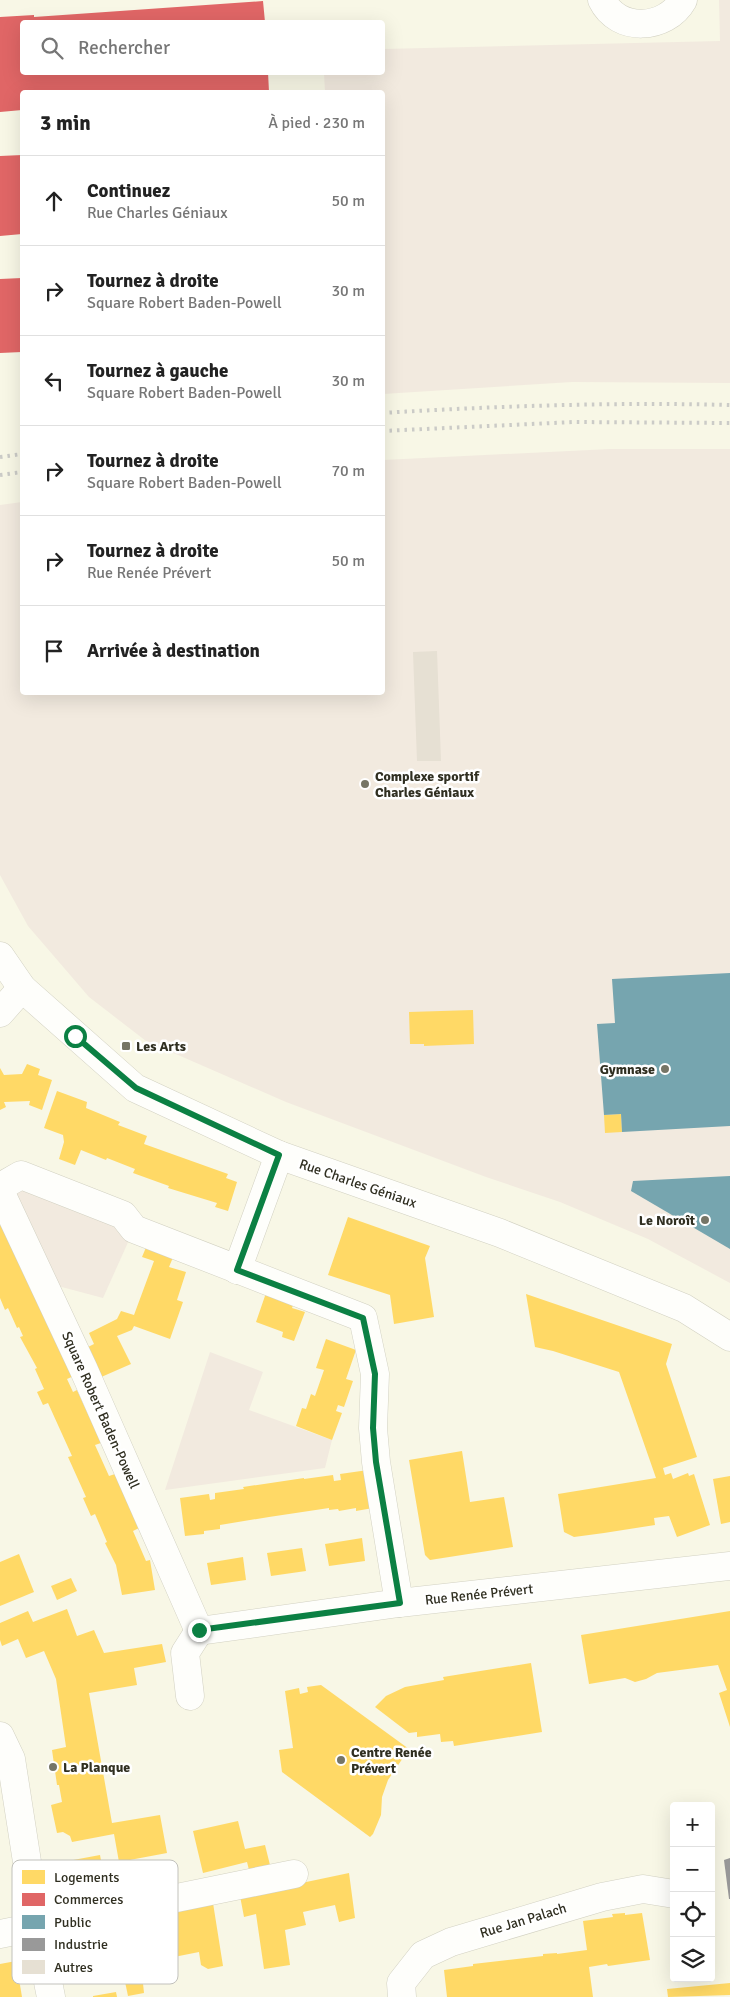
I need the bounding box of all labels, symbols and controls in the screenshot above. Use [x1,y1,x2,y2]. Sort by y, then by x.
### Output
search box [20,20,385,75]
icon: search [38,34,66,62]
text: Rechercher [78,36,170,60]
text: 3 min [40,110,91,136]
text: À pied · 230 m [268,113,365,133]
text: Continuez [87,179,170,203]
icon: ahead [40,187,68,215]
text: 50 m [331,191,365,211]
text: Rue Charles Géniaux [87,203,228,223]
text: Tournez à droite [87,269,219,293]
icon: right [40,277,68,305]
text: 30 m [331,281,365,301]
text: Square Robert Baden-Powell [87,293,282,313]
text: Tournez à gauche [87,359,228,383]
icon: left [40,367,68,395]
text: 30 m [331,371,365,391]
text: Square Robert Baden-Powell [87,383,282,403]
text: Tournez à droite [87,449,219,473]
icon: right [40,457,68,485]
text: 70 m [331,461,365,481]
text: Square Robert Baden-Powell [87,473,282,493]
text: Tournez à droite [87,539,219,563]
icon: right [40,547,68,575]
text: 50 m [331,551,365,571]
text: Rue Renée Prévert [87,563,211,583]
icon: arrive [40,637,68,665]
text: Arrivée à destination [87,639,260,663]
place label: Complexe sportif Charles Géniaux [375,768,480,801]
marker: Complexe sportif Charles Géniaux [359,778,371,790]
route start [64,1025,87,1048]
place label: Les Arts [136,1038,186,1055]
marker: Les Arts [120,1040,132,1052]
place label: Gymnase [600,1061,655,1078]
marker: Gymnase [659,1063,671,1075]
street label: Rue Charles Géniaux [297,1155,419,1212]
place label: Le Noroît [639,1212,696,1229]
marker: Le Noroît [699,1214,711,1226]
street label: Square Robert Baden-Powell [58,1329,143,1491]
street label: Rue Renée Prévert [424,1580,534,1609]
route end [188,1619,211,1642]
place label: Centre Renée Prévert [351,1744,432,1777]
marker: Centre Renée Prévert [335,1754,347,1766]
place label: La Planque [63,1759,130,1776]
marker: La Planque [47,1761,59,1773]
map controls [670,1802,715,1982]
button: + [670,1802,715,1847]
button: − [670,1847,715,1892]
legend [12,1860,178,1984]
text: Logements [54,1869,119,1886]
text: Commerces [54,1891,124,1908]
button: locate [670,1892,715,1937]
street label: Rue Jan Palach [478,1899,569,1942]
text: Public [54,1914,92,1931]
text: Industrie [54,1936,108,1953]
button: layers [670,1937,715,1982]
text: Autres [54,1959,93,1976]

